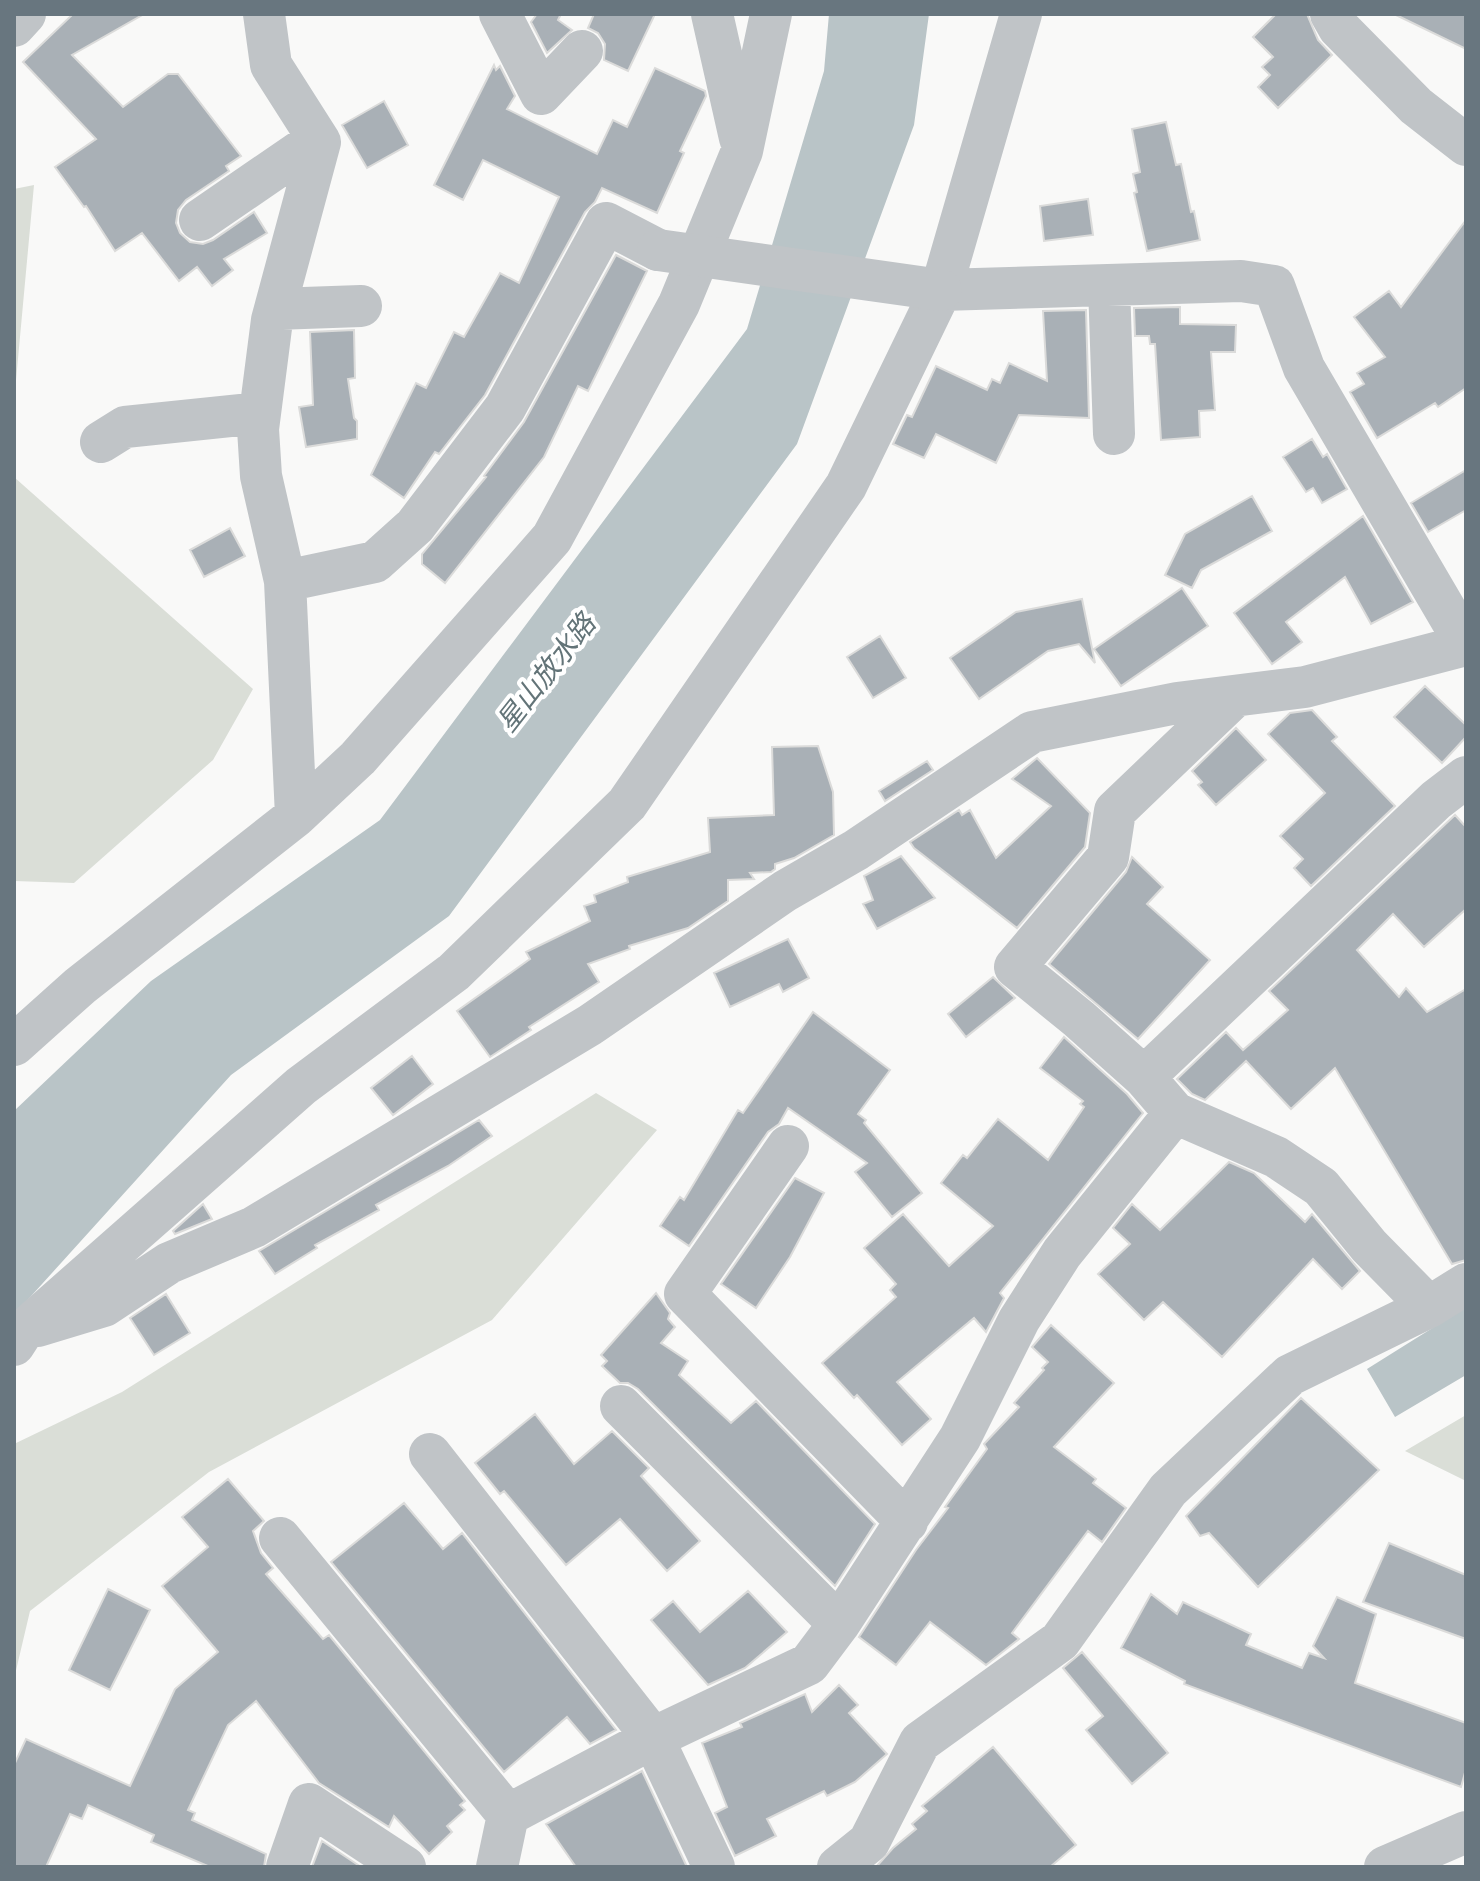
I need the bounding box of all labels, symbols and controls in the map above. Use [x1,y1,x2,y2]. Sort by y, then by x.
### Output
water label: 星山放水路 [487,604,604,739]

